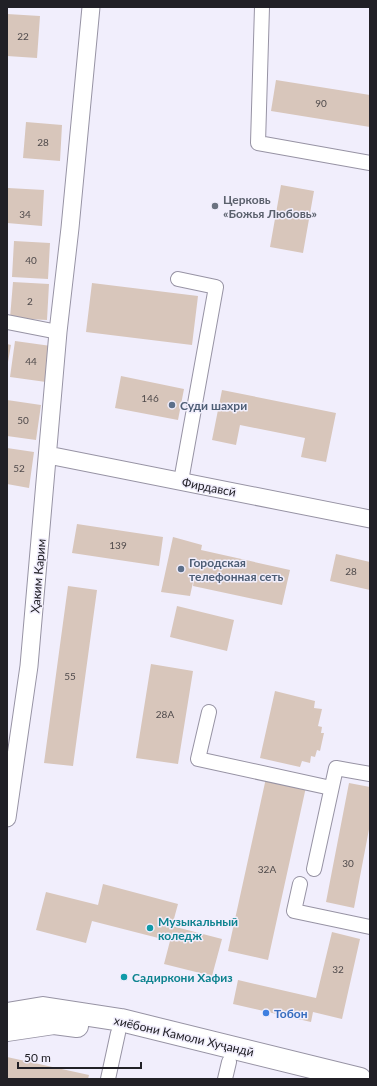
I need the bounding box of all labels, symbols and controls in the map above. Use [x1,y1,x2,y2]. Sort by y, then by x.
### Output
house number: 22 [17,30,29,42]
house number: 90 [315,97,327,109]
house number: 28 [37,136,49,148]
place label: Церковь «Божья Любовь» [223,192,317,221]
marker: Церковь «Божья Любовь» [210,201,220,211]
house number: 34 [19,208,31,220]
house number: 40 [25,254,37,266]
house number: 2 [27,295,33,307]
house number: 44 [25,355,37,367]
house number: 146 [141,392,159,404]
place label: Суди шахри [180,398,247,413]
marker: Суди шахри [167,400,177,410]
house number: 50 [17,414,29,426]
house number: 52 [13,462,25,474]
street label: Фирдавсӣ [181,474,237,500]
street label: Ҳаким Карим [27,538,49,614]
house number: 139 [109,539,127,551]
place label: Городская телефонная сеть [189,555,284,584]
marker: Городская телефонная сеть [176,564,186,574]
house number: 28 [345,565,357,577]
house number: 55 [64,670,76,682]
house number: 28А [156,708,174,720]
house number: 30 [342,857,354,869]
house number: 32А [258,863,276,875]
place label: Музыкальный коледж [158,914,238,943]
marker: Музыкальный коледж [145,923,155,933]
house number: 32 [332,963,344,975]
place label: Садиркони Хафиз [132,970,233,985]
marker: Садиркони Хафиз [119,972,129,982]
place label: Тобон [274,1006,308,1021]
marker: Тобон [261,1008,271,1018]
street label: хиёбони Камоли Хуҷандӣ [113,1013,255,1059]
scale bar [18,1044,141,1070]
text: 50 m [24,1050,51,1065]

